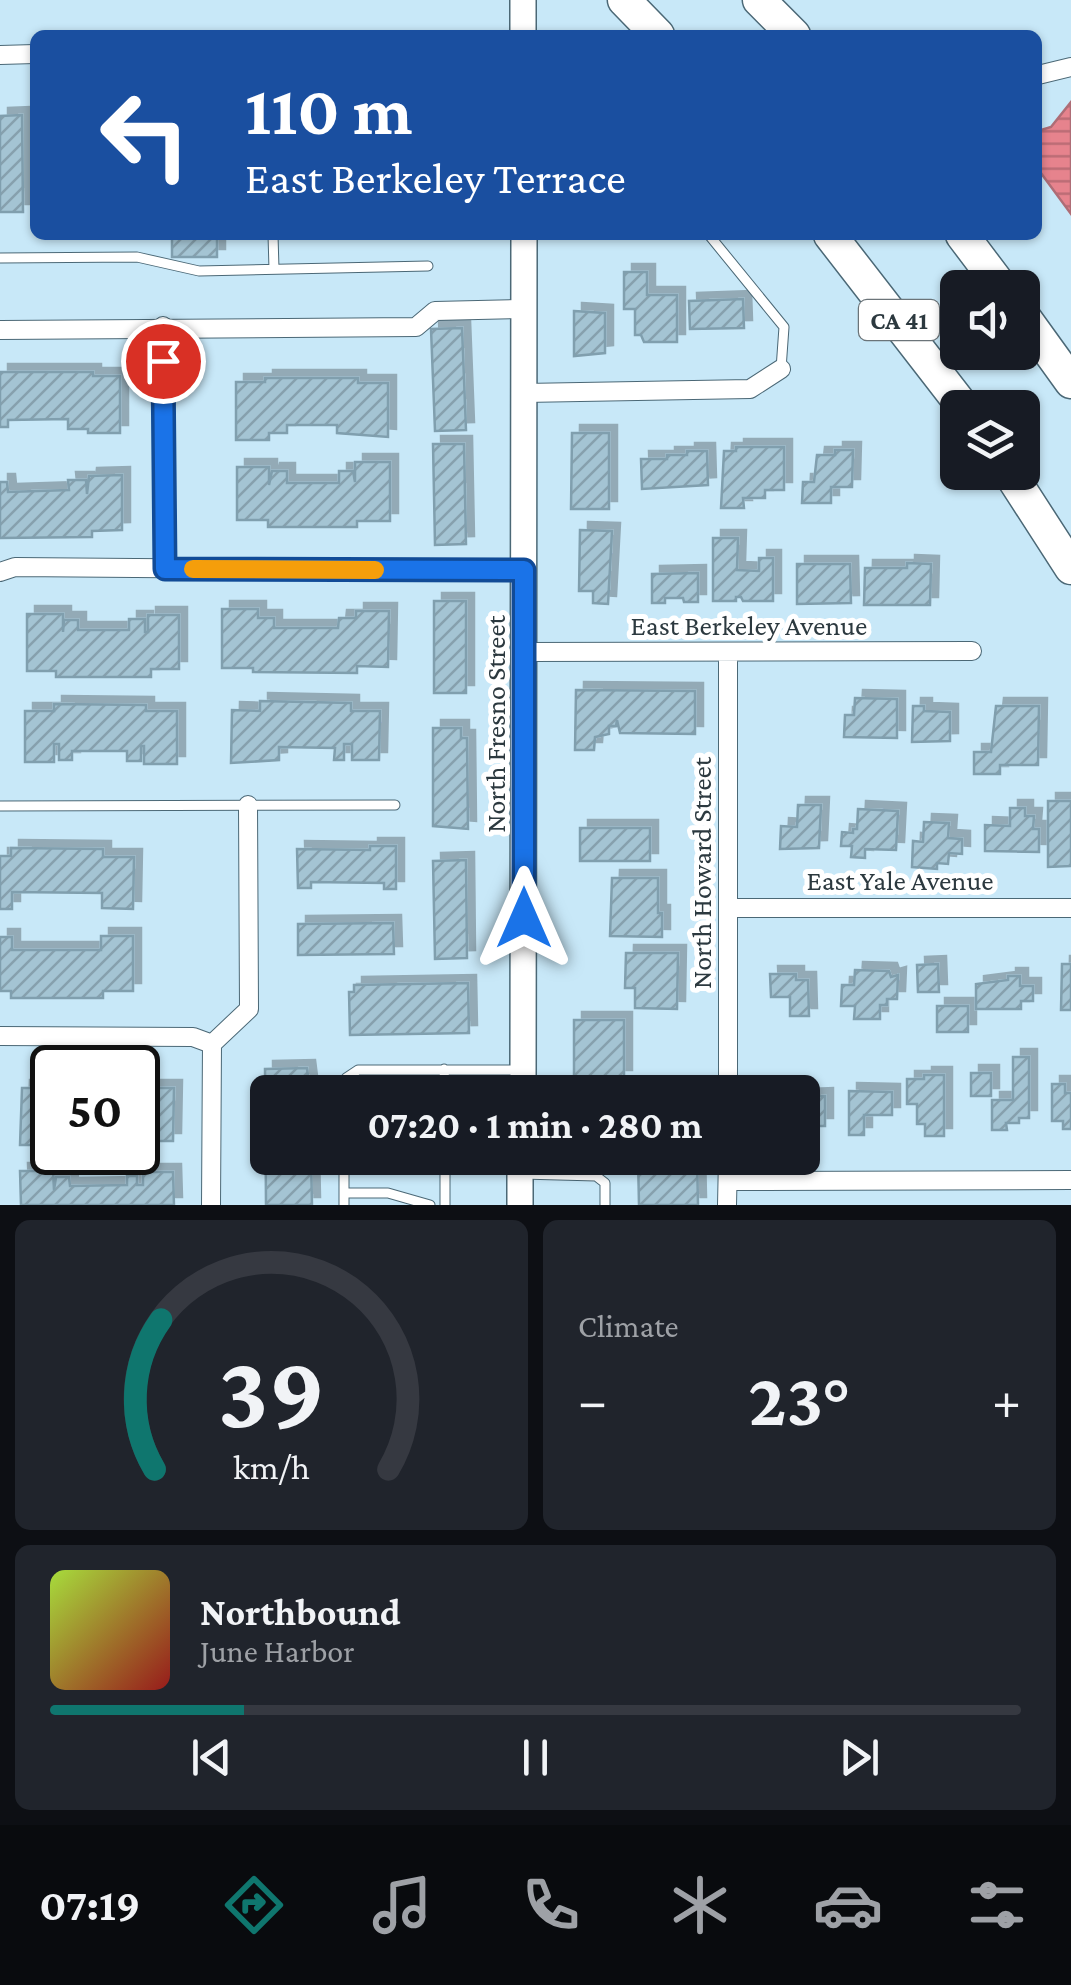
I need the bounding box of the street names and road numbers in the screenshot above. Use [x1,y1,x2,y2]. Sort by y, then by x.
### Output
road number: CA 41 [859,300,939,340]
street label: East Berkeley Avenue [631,610,867,641]
street label: North Fresno Street [480,614,511,833]
street label: North Howard Street [686,756,717,989]
street label: East Yale Avenue [806,865,994,896]

